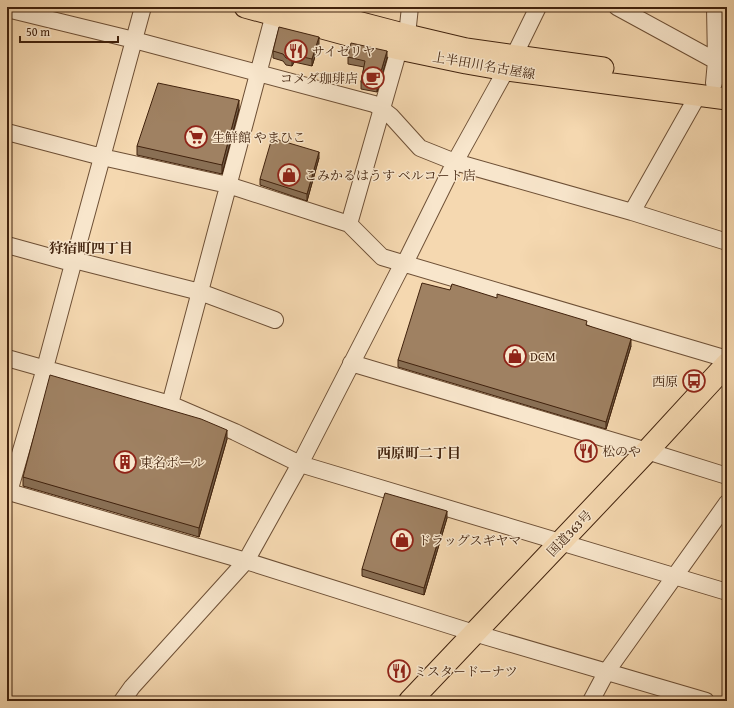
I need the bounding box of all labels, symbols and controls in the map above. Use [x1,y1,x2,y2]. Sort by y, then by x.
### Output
scale bar [20,18,118,44]
text: 50 m [26,23,50,40]
restaurant icon: サイゼリヤ [283,38,309,64]
place label: サイゼリヤ [312,42,375,61]
street label: 上半田川名古屋線 [431,47,537,84]
cafe icon: コメダ珈琲店 [360,65,386,91]
place label: コメダ珈琲店 [280,69,358,88]
supermarket icon: 生鮮館 やまひこ [183,124,209,150]
place label: 生鮮館 やまひこ [212,128,306,147]
shop icon: こみかるはうす ベルコート店 [276,162,302,188]
place label: こみかるはうす ベルコート店 [304,166,476,185]
district label: 狩宿町四丁目 [49,238,133,258]
shop icon: DCM [502,343,528,369]
place label: DCM [530,347,556,366]
bus stop icon: 西原 [681,368,707,394]
place label: 西原 [652,372,678,391]
restaurant icon: 松のや [573,438,599,464]
place label: 松のや [602,442,641,461]
district label: 西原町二丁目 [377,443,461,463]
building icon: 東名ボール [112,449,138,475]
place label: 東名ボール [140,453,205,472]
street label: 国道363号 [542,506,596,561]
shop icon: ドラッグスギヤマ [389,527,415,553]
place label: ドラッグスギヤマ [418,531,522,550]
restaurant icon: ミスタードーナツ [386,658,412,684]
place label: ミスタードーナツ [414,662,518,681]

